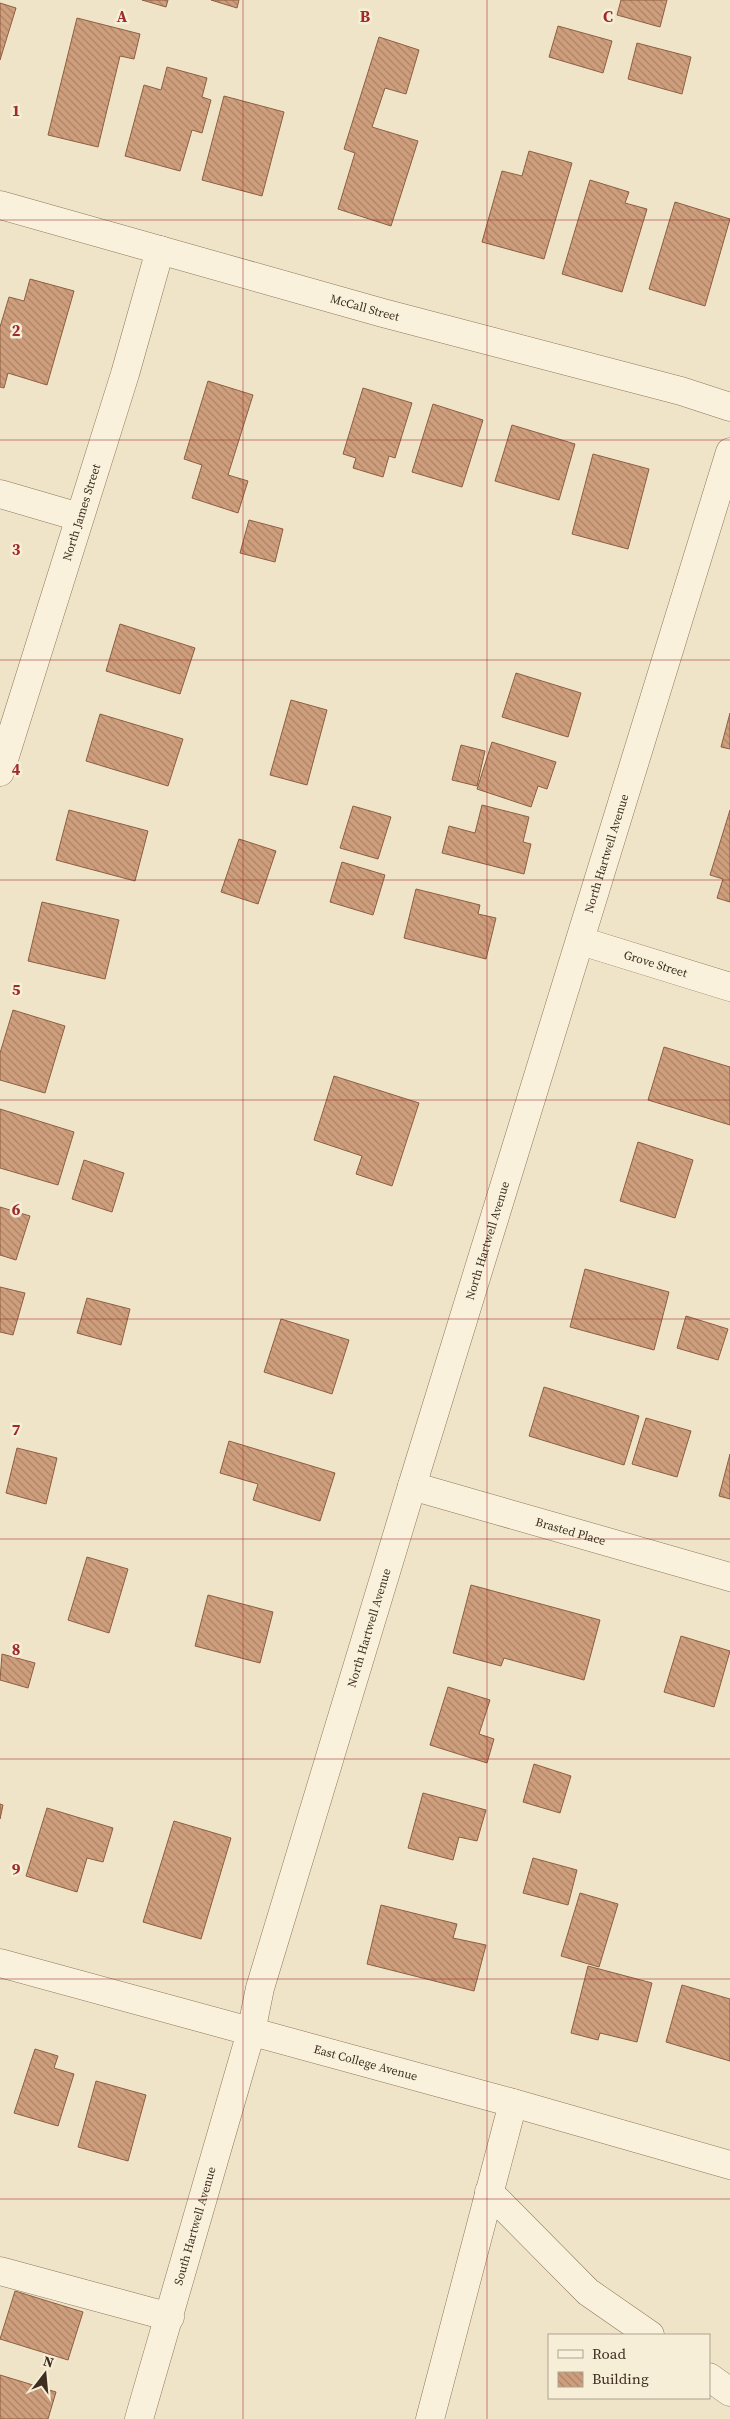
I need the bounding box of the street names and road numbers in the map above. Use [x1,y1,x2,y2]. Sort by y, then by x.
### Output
street label: McCall Street [328,291,401,325]
street label: North James Street [59,462,104,563]
street label: North Hartwell Avenue [581,792,632,915]
street label: Grove Street [622,947,689,981]
street label: North Hartwell Avenue [462,1179,513,1302]
street label: Brasted Place [534,1514,608,1549]
street label: North Hartwell Avenue [343,1567,395,1689]
street label: East College Avenue [312,2041,419,2085]
street label: South Hartwell Avenue [170,2165,220,2287]

